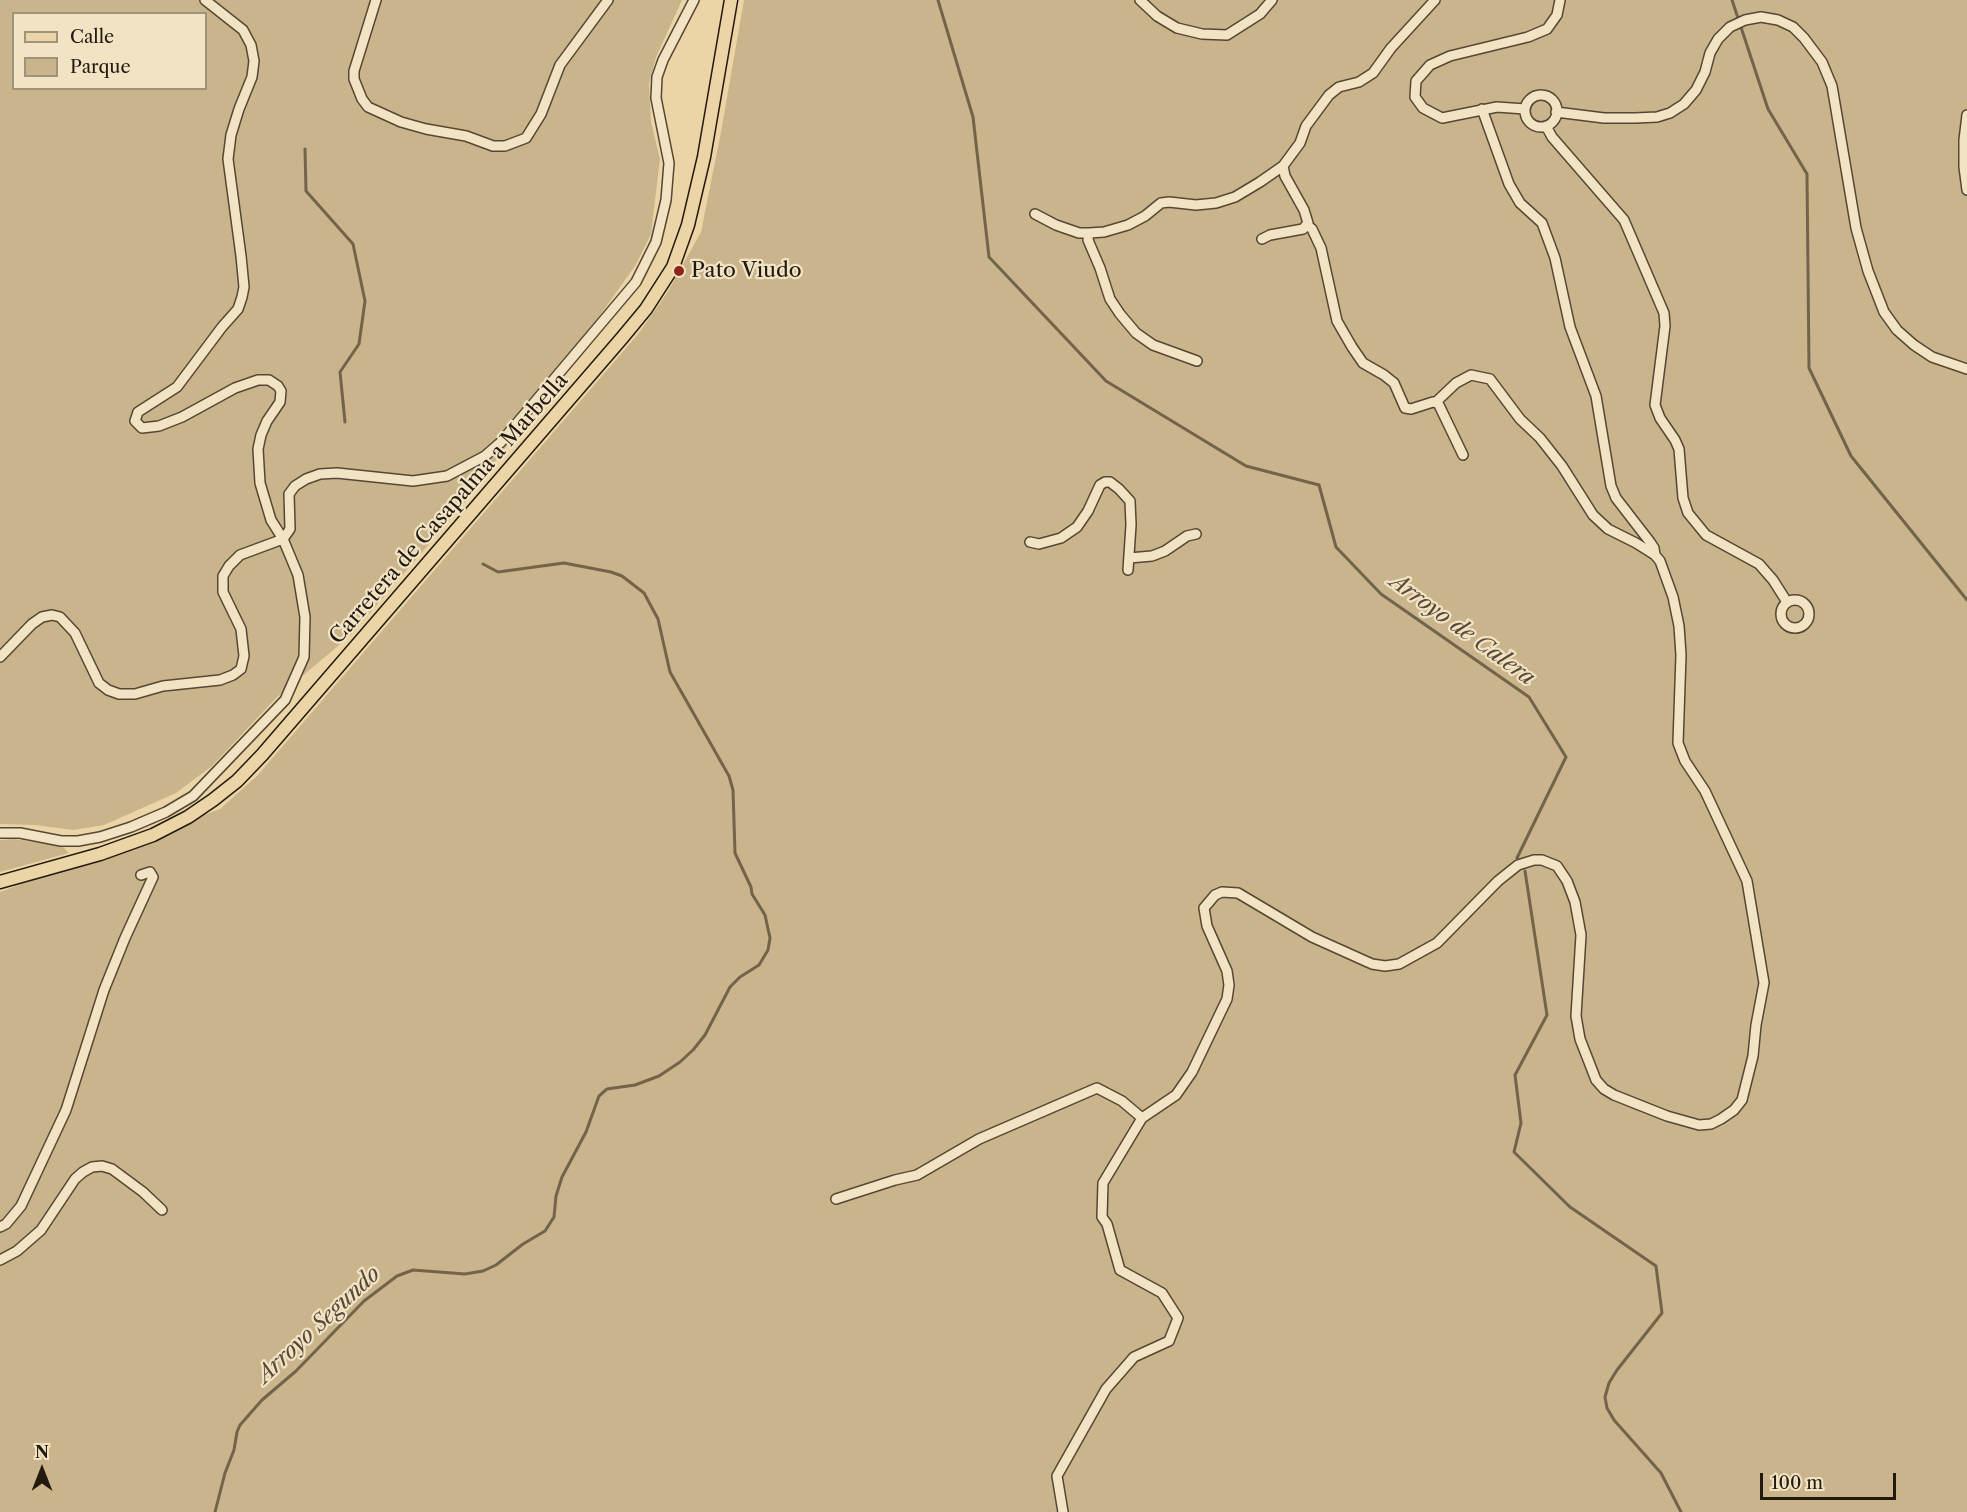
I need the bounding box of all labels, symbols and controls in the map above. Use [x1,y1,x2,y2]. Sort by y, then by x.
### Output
legend [12,12,207,90]
text: Calle [70,26,114,48]
text: Parque [70,56,131,78]
place label: Pato Viudo [691,258,802,284]
marker: Pato Viudo [672,264,686,278]
street label: Carretera de Casapalma a Marbella [324,368,574,650]
water label: Arroyo de Calera [1384,569,1540,691]
water label: Arroyo Segundo [252,1261,386,1389]
north arrow [12,1440,72,1500]
text: N [35,1442,49,1462]
scale bar [1763,1461,1900,1499]
text: 100 m [1771,1472,1823,1494]

